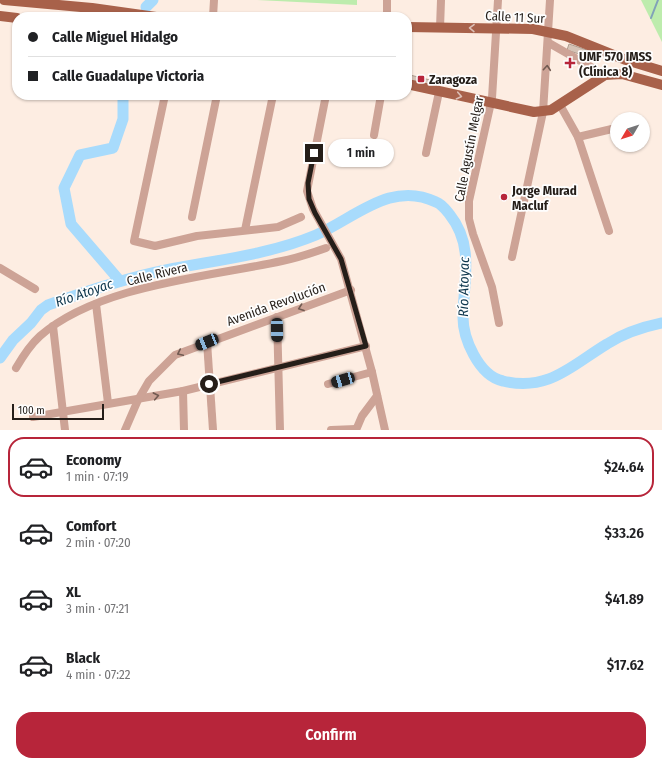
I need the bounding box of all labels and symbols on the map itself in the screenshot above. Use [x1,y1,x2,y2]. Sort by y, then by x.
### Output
street label: Calle 11 Sur [485,8,546,26]
one-way arrow [469,24,475,32]
place label: UMF 570 IMSS (Clínica 8) [579,49,652,79]
marker: UMF 570 IMSS (Clínica 8) [564,57,576,69]
one-way arrow [542,65,551,71]
place label: Zaragoza [429,72,478,87]
marker: Zaragoza [416,74,426,84]
one-way arrow [456,91,462,100]
street label: Calle Agustín Melgar [451,94,487,203]
north arrow [610,112,650,152]
callout: 1 min [328,139,394,167]
route end [305,144,323,162]
place label: Jorge Murad Macluf [511,183,577,213]
marker: Jorge Murad Macluf [499,192,509,202]
water label: Río Atoyac [455,256,473,317]
street label: Calle Rivera [125,259,189,289]
water label: Río Atoyac [53,275,116,311]
street label: Avenida Revolución [225,279,327,329]
one-way arrow [298,303,305,312]
car [271,318,283,342]
car [194,332,220,352]
one-way arrow [176,349,183,357]
car [330,371,356,389]
route start [200,375,218,393]
one-way arrow [152,393,159,401]
scale bar [12,402,104,421]

